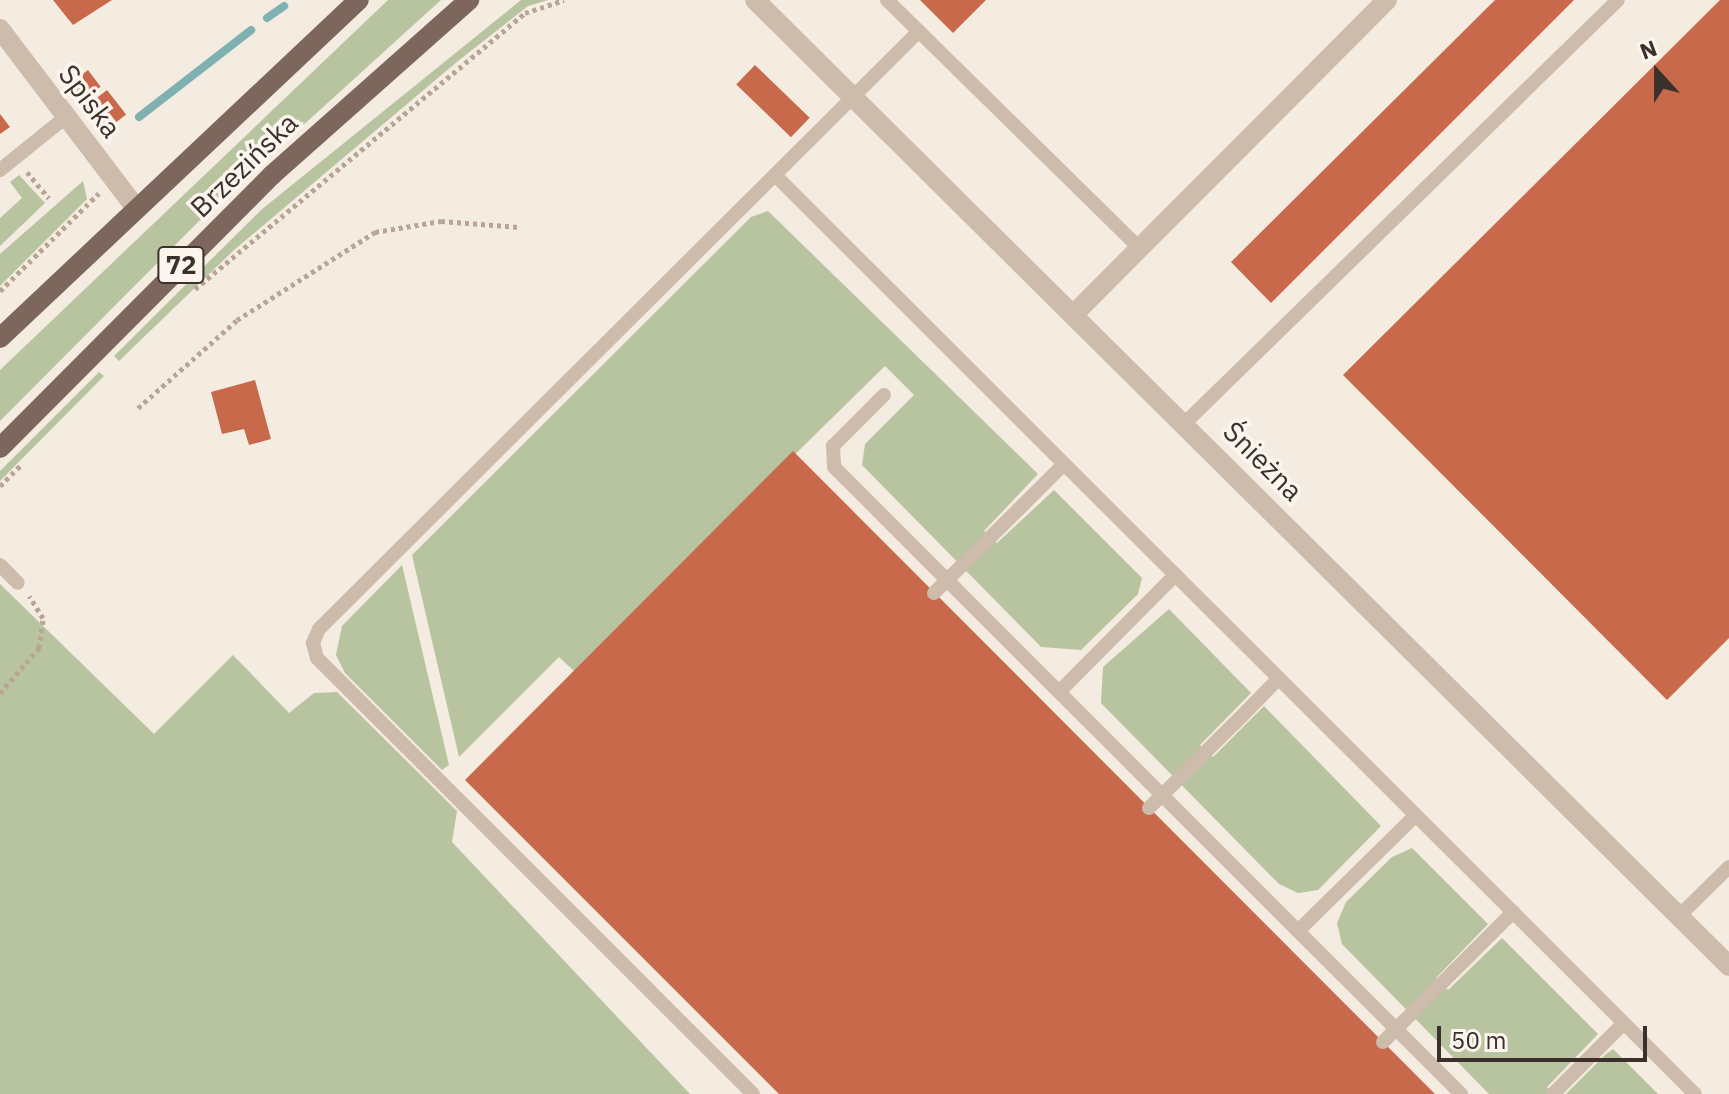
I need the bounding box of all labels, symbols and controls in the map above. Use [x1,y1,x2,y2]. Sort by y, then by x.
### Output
north arrow [1617,32,1697,112]
text: N [1636,33,1661,66]
street label: Spiska [52,58,128,144]
street label: Brzezińska [184,106,304,224]
road number: 72 [157,243,205,287]
street label: Śnieżna [1216,414,1310,508]
scale bar [1441,1010,1651,1060]
text: 50 m [1451,1024,1506,1056]

